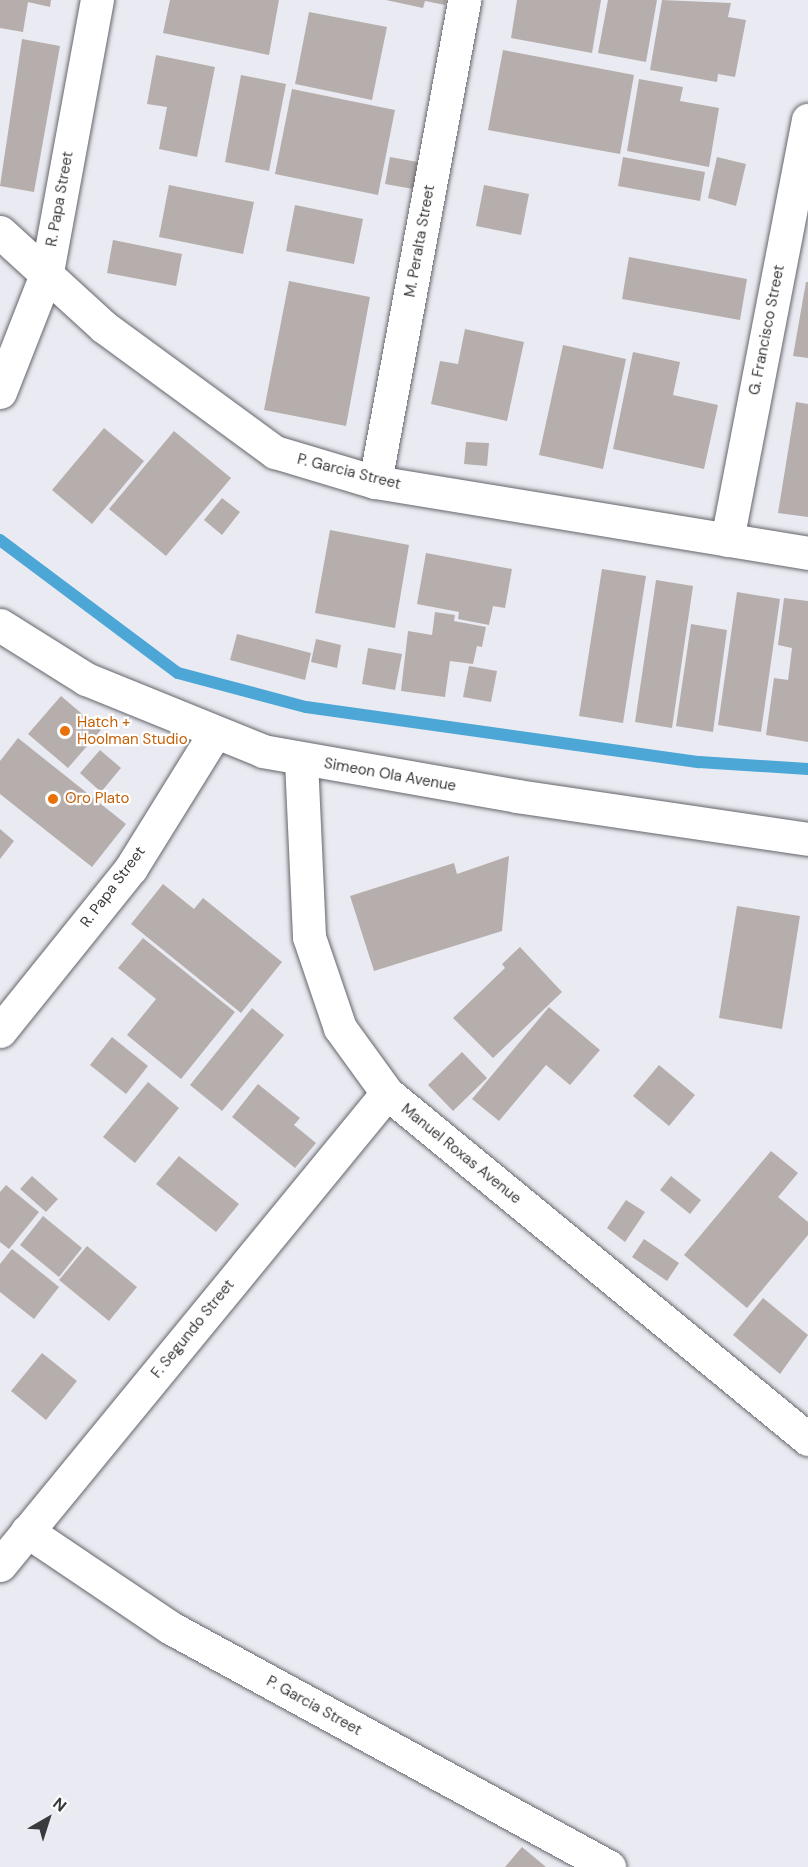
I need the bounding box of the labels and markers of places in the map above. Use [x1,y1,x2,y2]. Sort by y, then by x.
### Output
place label: Hatch + Hoolman Studio [77,713,188,748]
marker: Hatch + Hoolman Studio [58,724,72,738]
place label: Oro Plato [65,790,129,808]
marker: Oro Plato [46,792,60,806]

